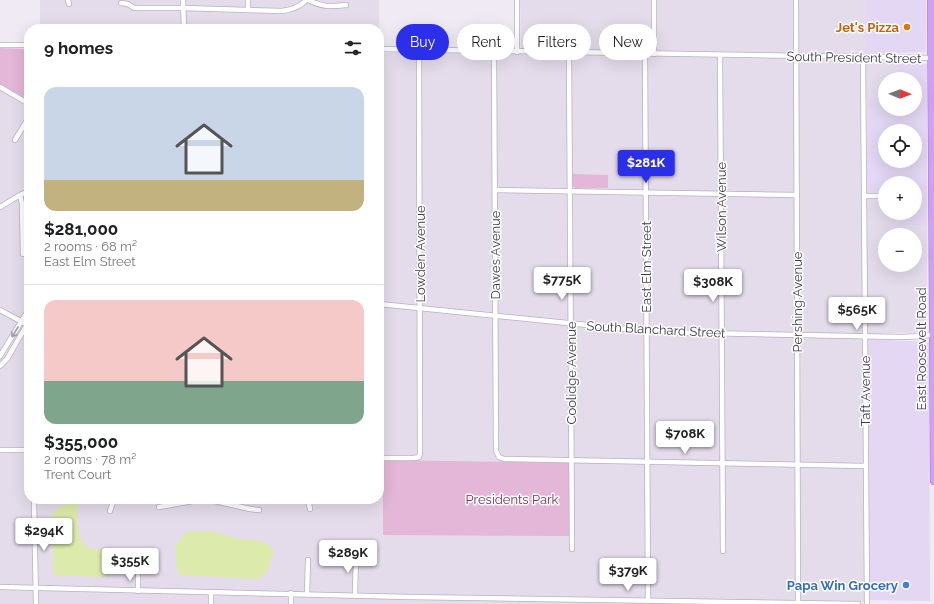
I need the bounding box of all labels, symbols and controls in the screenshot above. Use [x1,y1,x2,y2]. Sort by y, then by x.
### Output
place label: Jet's Pizza [836,20,900,35]
marker: Jet's Pizza [902,22,912,32]
chip: Buy [396,24,449,60]
chip: Rent [457,24,515,60]
chip: Filters [523,24,591,60]
chip: New [599,24,657,60]
icon: filters [342,37,364,59]
text: 9 homes [44,38,113,58]
street label: South President Street [787,49,922,66]
north arrow [878,72,922,116]
map controls [878,72,922,272]
icon: home [168,113,240,185]
button: locate [878,124,922,168]
pin: $281K [618,150,674,184]
text: $281K [627,155,665,170]
street label: Wilson Avenue [714,162,729,252]
button: + [878,176,922,220]
street label: Lowden Avenue [413,205,428,303]
street label: Dawes Avenue [488,210,503,299]
text: $281,000 [44,219,118,239]
street label: East Elm Street [639,221,654,313]
button: − [878,228,922,272]
text: 2 rooms · 68 m² [44,239,137,254]
street label: Pershing Avenue [790,251,805,353]
text: East Elm Street [44,254,136,269]
pin: $775K [534,267,590,301]
pin: $308K [685,269,741,303]
text: $775K [543,272,581,287]
text: $308K [693,274,733,289]
street label: East Roosevelt Road [914,287,929,411]
pin: $565K [829,297,885,331]
text: $565K [837,302,877,317]
street label: South Blanchard Street [586,318,726,341]
street label: Coolidge Avenue [564,321,579,425]
one-way arrow [10,326,18,338]
icon: home [168,326,240,398]
street label: Taft Avenue [858,355,873,426]
pin: $708K [657,421,713,455]
text: $708K [665,426,705,441]
text: $355,000 [44,432,118,452]
text: 2 rooms · 78 m² [44,452,136,467]
text: Trent Court [44,467,111,482]
park label: Presidents Park [466,492,559,507]
pin: $294K [16,518,72,552]
text: $294K [24,523,64,538]
pin: $289K [320,540,376,574]
text: $289K [328,545,368,560]
pin: $355K [102,548,158,582]
text: $355K [111,553,149,568]
pin: $379K [600,558,656,592]
text: $379K [608,563,648,578]
place label: Papa Win Grocery [787,578,898,593]
marker: Papa Win Grocery [901,580,911,590]

